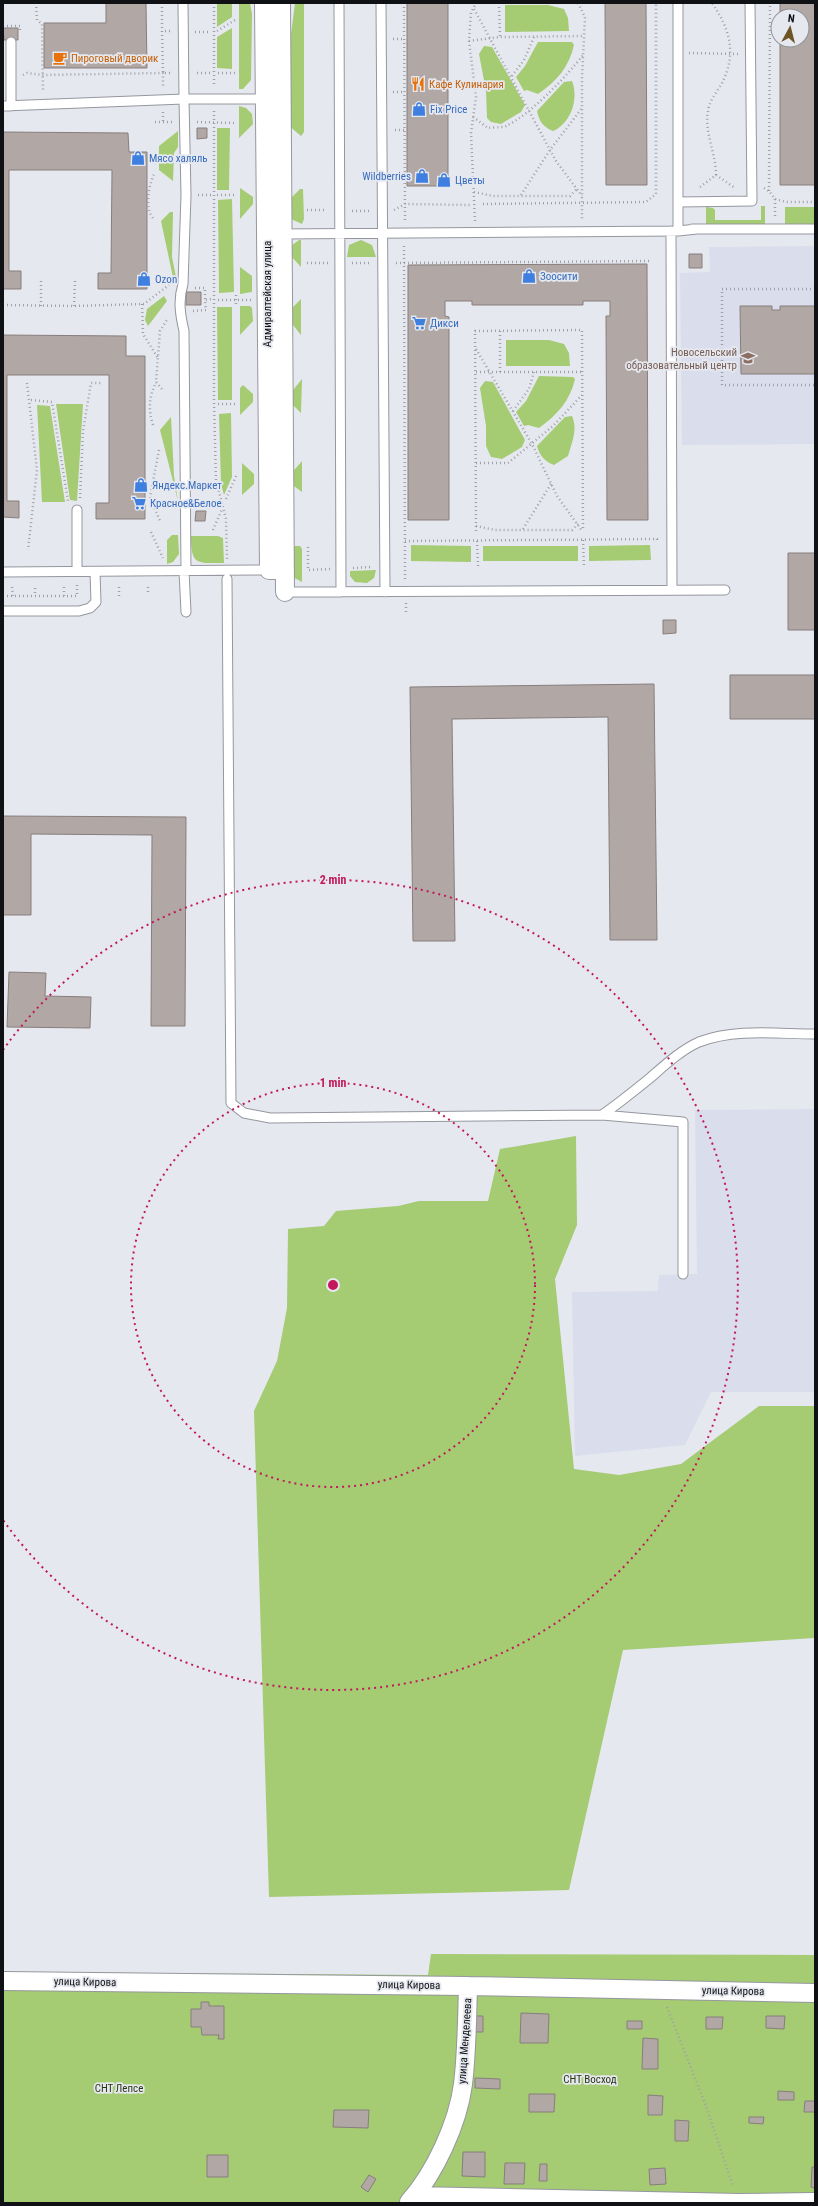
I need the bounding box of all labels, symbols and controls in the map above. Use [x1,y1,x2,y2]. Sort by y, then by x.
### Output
north arrow [770,8,810,48]
text: N [787,12,796,25]
cafe icon: Пироговый дворик [52,50,68,66]
place label: Пироговый дворик [71,52,159,65]
restaurant icon: Кафе Кулинария [410,76,426,92]
place label: Кафе Кулинария [429,78,504,91]
shop icon: Fix Price [411,101,427,117]
place label: Fix Price [430,103,467,116]
shop icon: Мясо халяль [130,150,146,166]
place label: Мясо халяль [149,152,208,165]
shop icon: Wildberries [414,168,430,184]
place label: Wildberries [362,170,411,183]
shop icon: Цветы [436,172,452,188]
place label: Цветы [455,174,485,187]
street label: Адмиралтейская улица [261,241,274,347]
shop icon: Зоосити [521,268,537,284]
place label: Зоосити [540,270,578,283]
shop icon: Ozon [136,271,152,287]
place label: Ozon [155,273,177,286]
supermarket icon: Дикси [411,315,427,331]
place label: Дикси [430,317,459,330]
place label: Новосельский образовательный центр [626,346,737,372]
school or university icon: Новосельский образовательный центр [740,350,756,366]
shop icon: Яндекс.Маркет [133,477,149,493]
place label: Яндекс.Маркет [152,479,222,492]
supermarket icon: Красное&Белое [131,495,147,511]
place label: Красное&Белое [150,497,222,510]
text: 2 min [320,873,346,887]
text: 1 min [320,1076,346,1090]
centre of rings [326,1278,340,1292]
street label: улица Кирова [54,1975,116,1989]
street label: улица Кирова [378,1978,440,1992]
street label: улица Кирова [702,1984,764,1998]
street label: улица Менделеева [456,1998,474,2084]
park label: СНТ Восход [563,2073,617,2086]
park label: СНТ Лепсе [95,2082,143,2095]

